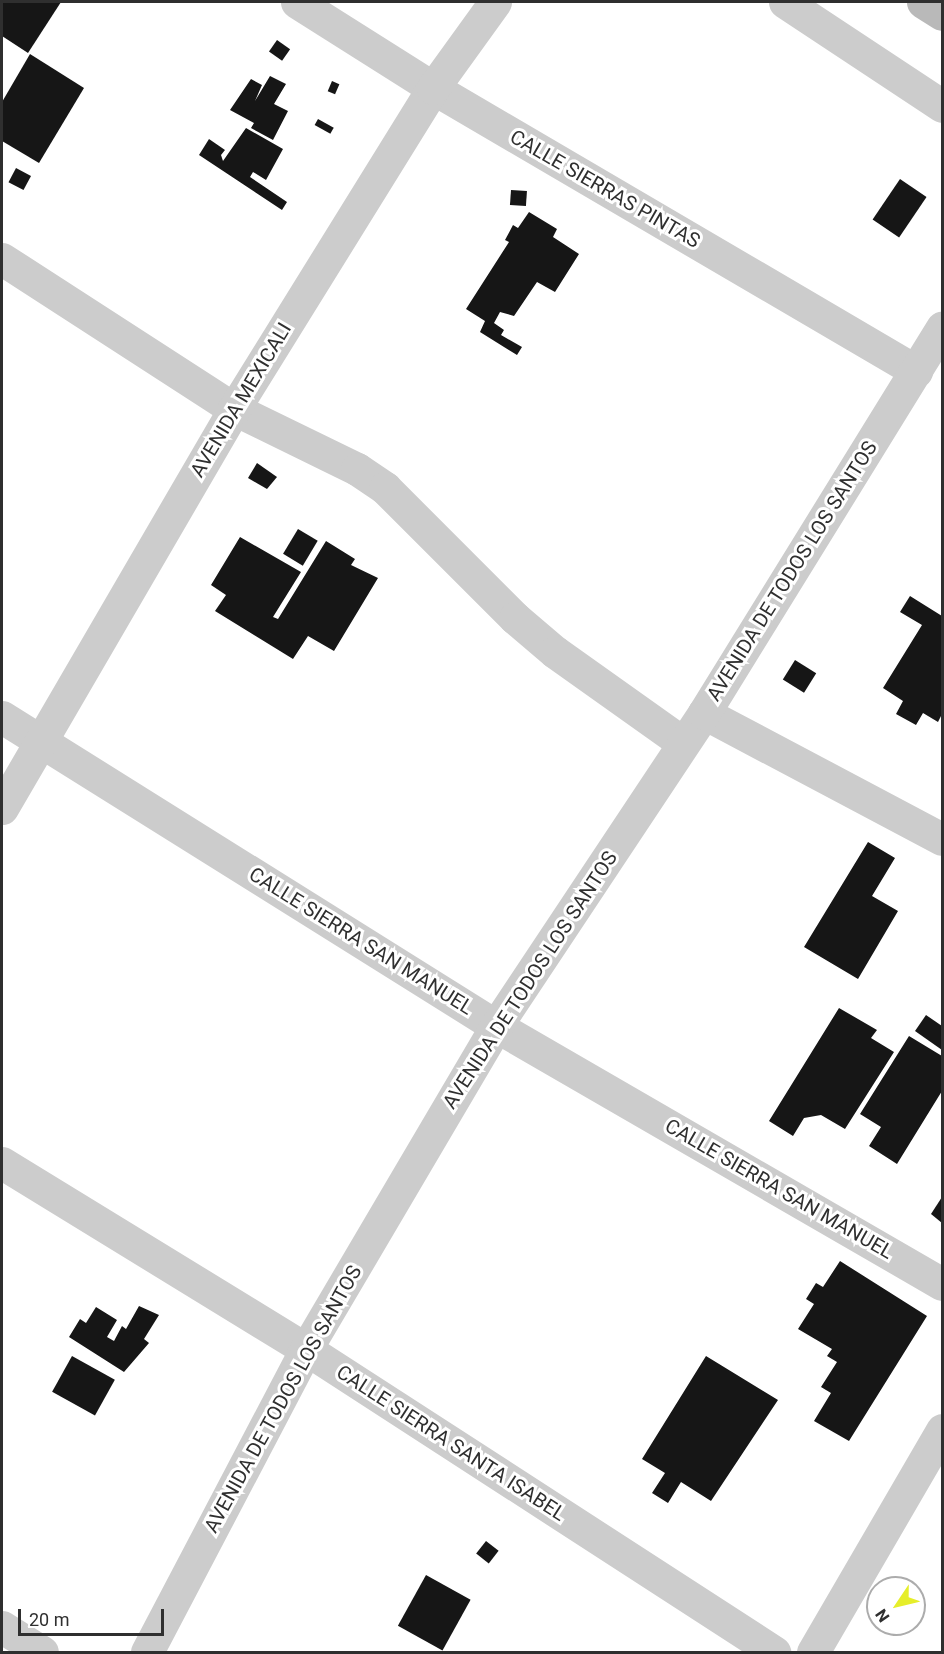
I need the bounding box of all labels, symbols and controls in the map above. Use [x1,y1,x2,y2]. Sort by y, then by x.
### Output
street label: CALLE SIERRAS PINTAS [506,125,704,253]
street label: AVENIDA MEXICALI [185,318,297,482]
street label: AVENIDA DE TODOS LOS SANTOS [702,436,882,706]
street label: AVENIDA DE TODOS LOS SANTOS [438,847,622,1113]
street label: CALLE SIERRA SAN MANUEL [245,862,477,1020]
street label: CALLE SIERRA SAN MANUEL [661,1114,897,1264]
street label: AVENIDA DE TODOS LOS SANTOS [199,1261,367,1537]
street label: CALLE SIERRA SANTA ISABEL [332,1360,570,1526]
north arrow [866,1576,926,1636]
scale bar [21,1597,166,1635]
text: N [871,1605,894,1626]
text: 20 m [29,1609,69,1630]

